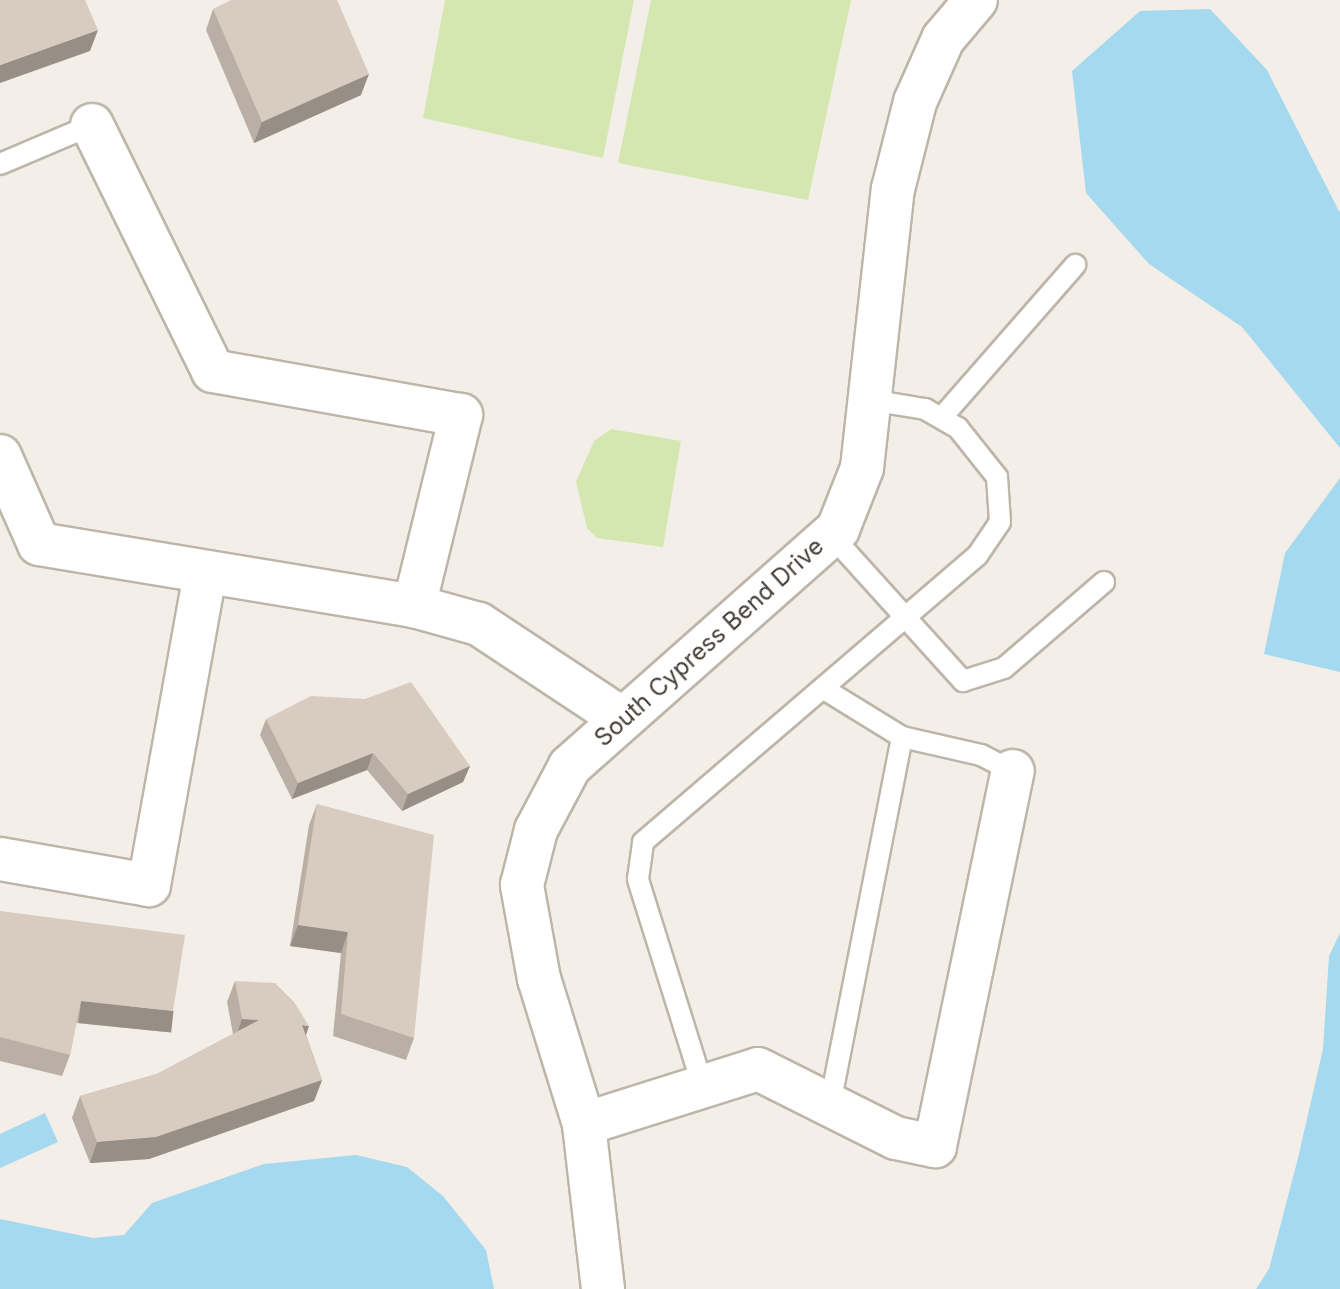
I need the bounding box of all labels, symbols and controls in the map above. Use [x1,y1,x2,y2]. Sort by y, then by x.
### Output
street label: South Cypress Bend Drive [589,532,829,752]

